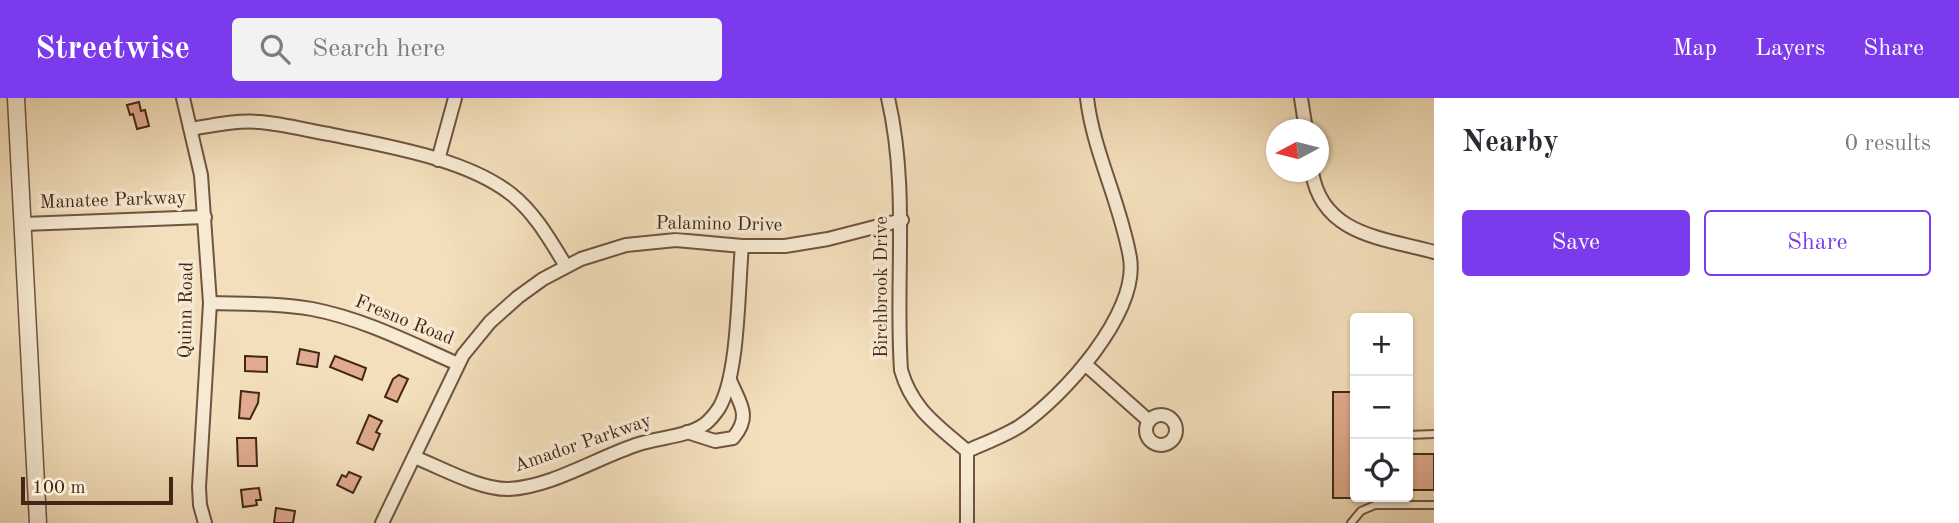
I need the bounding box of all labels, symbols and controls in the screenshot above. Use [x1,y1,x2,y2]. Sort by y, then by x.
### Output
search box [232,18,722,81]
icon: search [256,30,294,68]
text: Streetwise [35,33,190,66]
text: Search here [312,36,445,62]
text: Map [1673,37,1717,61]
text: Layers [1755,37,1825,61]
text: Share [1863,37,1924,61]
north arrow [1266,119,1329,182]
text: Nearby [1462,128,1559,158]
text: 0 results [1845,132,1931,155]
street label: Manatee Parkway [39,189,187,213]
button: Save [1462,210,1690,276]
button: Share [1704,210,1931,276]
street label: Palamino Drive [655,214,783,236]
street label: Birchbrook Drive [873,216,892,358]
street label: Quinn Road [177,261,197,359]
street label: Fresno Road [352,293,456,349]
map controls [1350,313,1413,502]
button: + [1350,313,1413,376]
button: − [1350,376,1413,439]
street label: Amador Parkway [512,412,654,476]
button: locate [1350,439,1413,502]
scale bar [21,474,173,506]
text: 100 m [32,479,85,498]

